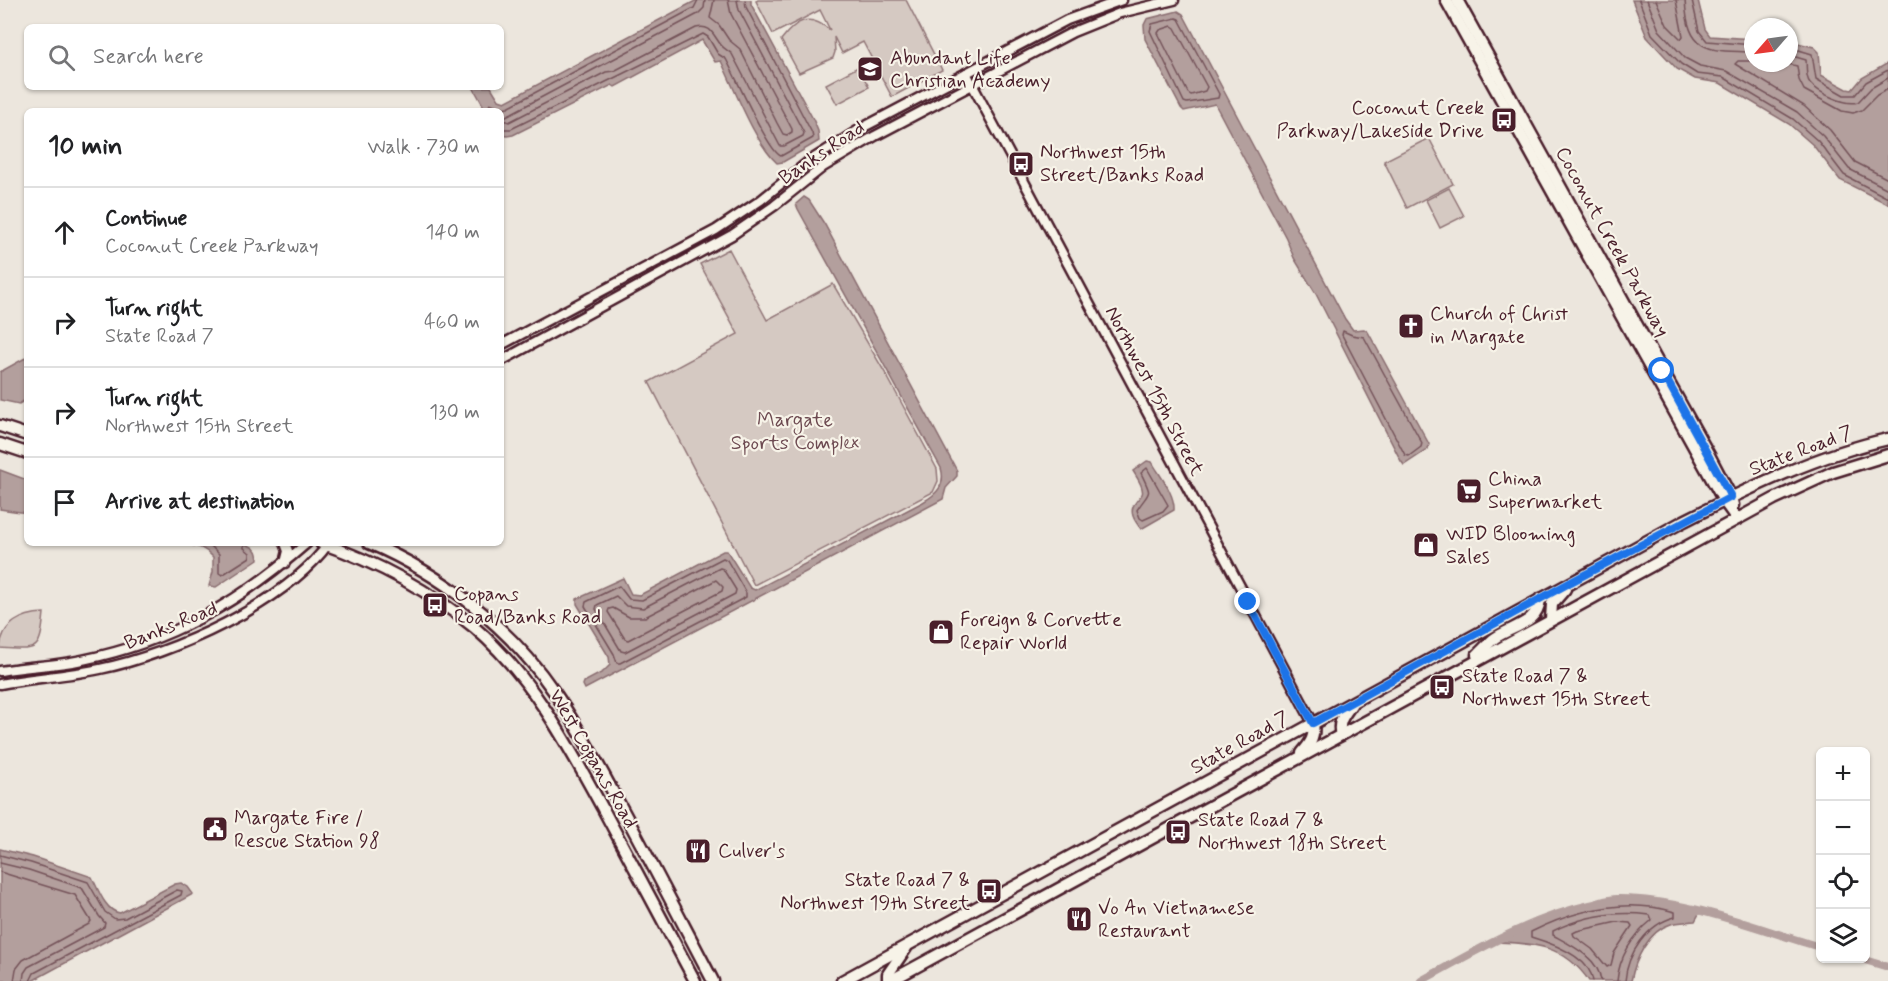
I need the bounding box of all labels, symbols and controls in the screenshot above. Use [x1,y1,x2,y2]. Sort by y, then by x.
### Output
north arrow [1744,18,1798,72]
search box [24,24,504,90]
icon: search [45,41,78,74]
text: Search here [93,43,204,71]
place label: Abundant Life Christian Academy [890,45,1050,95]
school or university icon: Abundant Life Christian Academy [855,54,885,84]
place label: Coconut Creek Parkway/Lakeside Drive [1277,95,1484,145]
bus stop icon: Coconut Creek Parkway/Lakeside Drive [1489,105,1519,135]
street label: Banks Road [774,114,870,192]
text: 10 min [48,130,123,164]
text: Walk · 730 m [367,134,480,161]
place label: Northwest 15th Street/Banks Road [1040,139,1204,189]
street label: Coconut Creek Parkway [1548,142,1676,342]
bus stop icon: Northwest 15th Street/Banks Road [1006,149,1036,179]
text: Continue [105,205,187,233]
icon: ahead [48,216,81,249]
text: 140 m [426,219,480,246]
text: Coconut Creek Parkway [105,233,318,260]
text: Turn right [105,295,203,323]
street label: Northwest 15th Street [1098,301,1210,481]
place label: Church of Christ in Margate [1430,301,1568,351]
icon: right [48,306,81,339]
text: 460 m [424,309,480,336]
church icon: Church of Christ in Margate [1396,311,1426,341]
text: State Road 7 [105,323,214,350]
route start [1648,357,1674,383]
text: Turn right [105,385,203,413]
icon: right [48,396,81,429]
text: 130 m [429,399,480,426]
park label: Margate Sports Complex [731,407,859,457]
text: Northwest 15th Street [105,413,293,440]
street label: State Road 7 [1745,419,1857,483]
place label: China Supermarket [1488,466,1602,516]
supermarket icon: China Supermarket [1454,476,1484,506]
icon: arrive [48,486,81,519]
text: Arrive at destination [105,488,295,516]
place label: WID Blooming Sales [1446,521,1575,571]
shop icon: WID Blooming Sales [1411,530,1441,560]
place label: Copans Road/Banks Road [454,581,601,631]
route end [1234,588,1260,614]
bus stop icon: Copans Road/Banks Road [420,590,450,620]
street label: Banks Road [120,595,222,657]
place label: Foreign & Corvette Repair World [960,607,1122,657]
shop icon: Foreign & Corvette Repair World [926,617,956,647]
place label: State Road 7 & Northwest 15th Street [1462,663,1651,713]
bus stop icon: State Road 7 & Northwest 15th Street [1427,672,1457,702]
street label: West Copans Road [542,684,644,834]
street label: State Road 7 [1186,705,1294,781]
map controls [1816,747,1870,963]
button: + [1816,747,1870,801]
button: − [1816,801,1870,855]
place label: Margate Fire / Rescue Station 98 [234,805,380,855]
place label: State Road 7 & Northwest 18th Street [1198,807,1387,857]
public building icon: Margate Fire / Rescue Station 98 [200,814,230,844]
bus stop icon: State Road 7 & Northwest 18th Street [1163,817,1193,847]
restaurant icon: Culver's [683,836,713,866]
place label: Culver's [718,838,785,865]
button: locate [1816,855,1870,909]
place label: State Road 7 & Northwest 19th Street [780,867,970,917]
bus stop icon: State Road 7 & Northwest 19th Street [974,876,1004,906]
place label: Vo An Vietnamese Restaurant [1098,895,1255,945]
restaurant icon: Vo An Vietnamese Restaurant [1064,904,1094,934]
button: layers [1816,909,1870,963]

